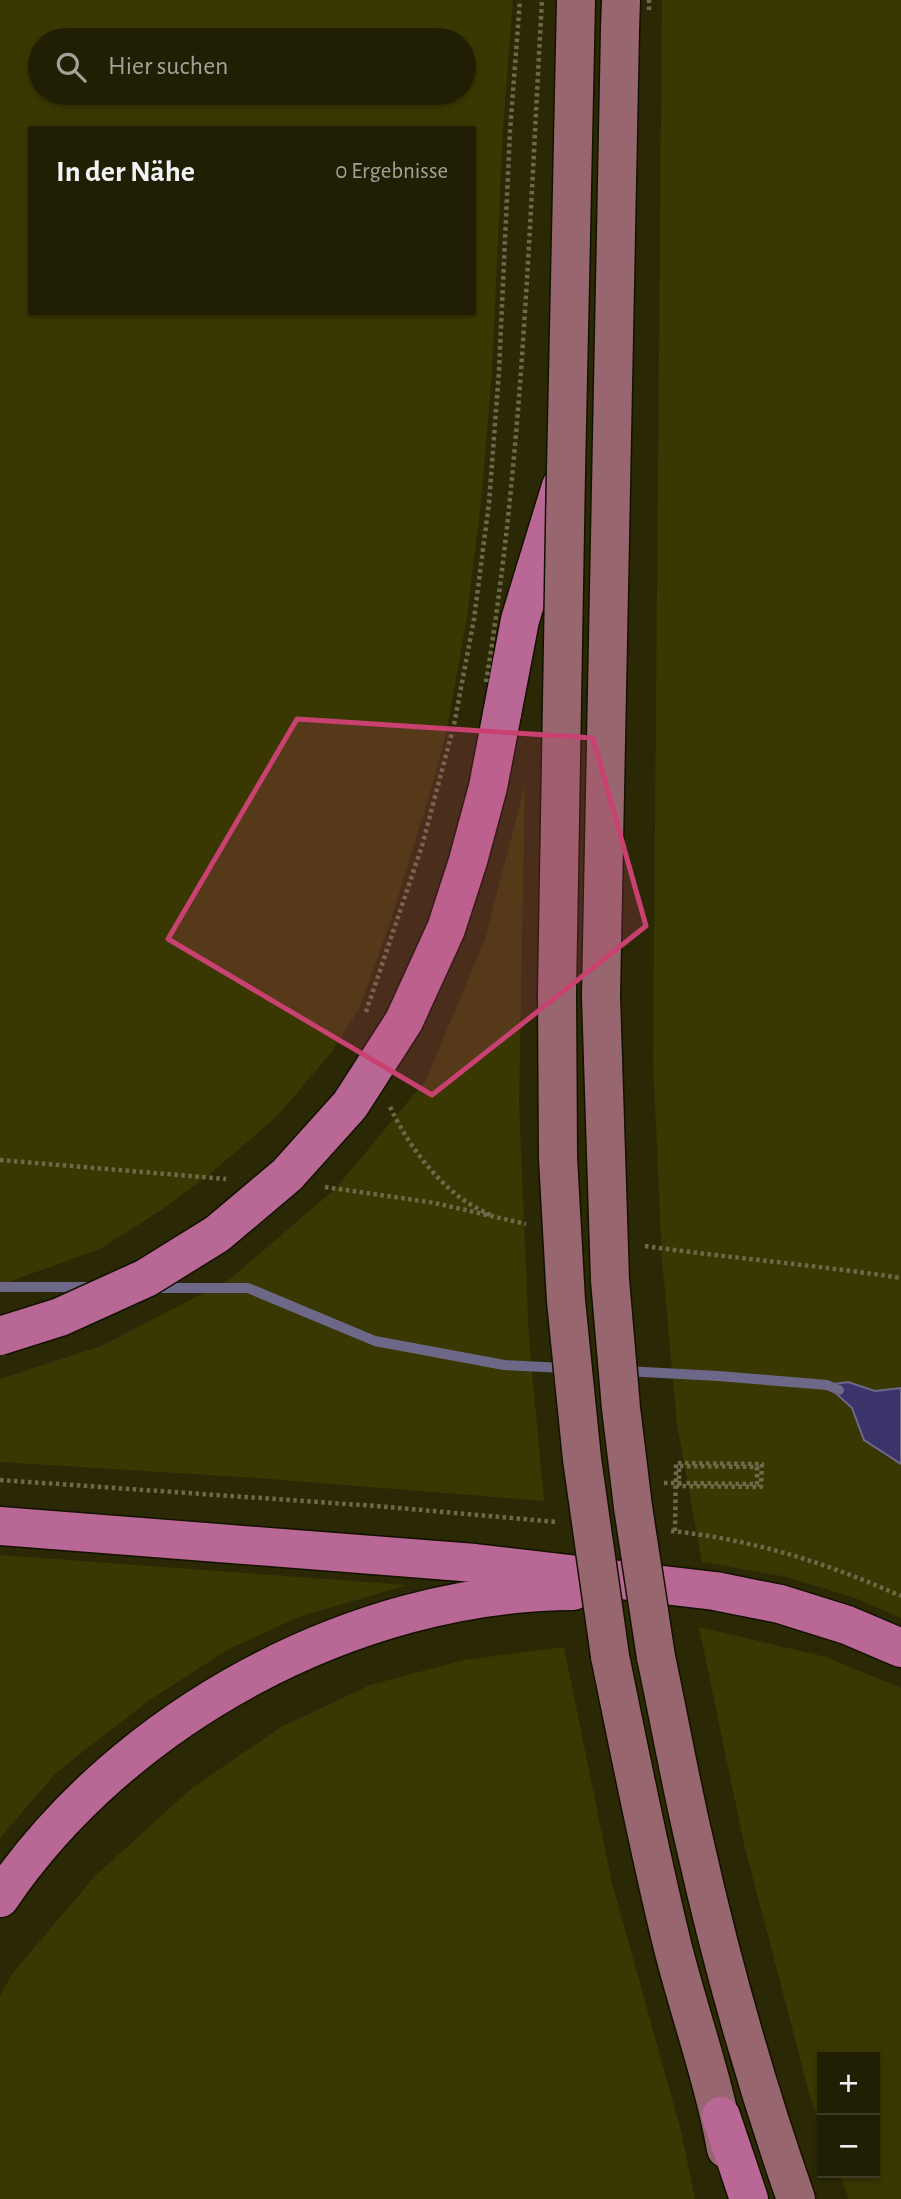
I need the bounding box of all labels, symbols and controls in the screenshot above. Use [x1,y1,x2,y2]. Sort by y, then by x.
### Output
search box [28,28,476,105]
icon: search [52,48,90,86]
text: Hier suchen [108,53,229,79]
text: In der Nähe [56,157,195,187]
text: 0 Ergebnisse [335,160,448,183]
map controls [817,2052,880,2178]
button: + [817,2052,880,2115]
button: − [817,2115,880,2178]

